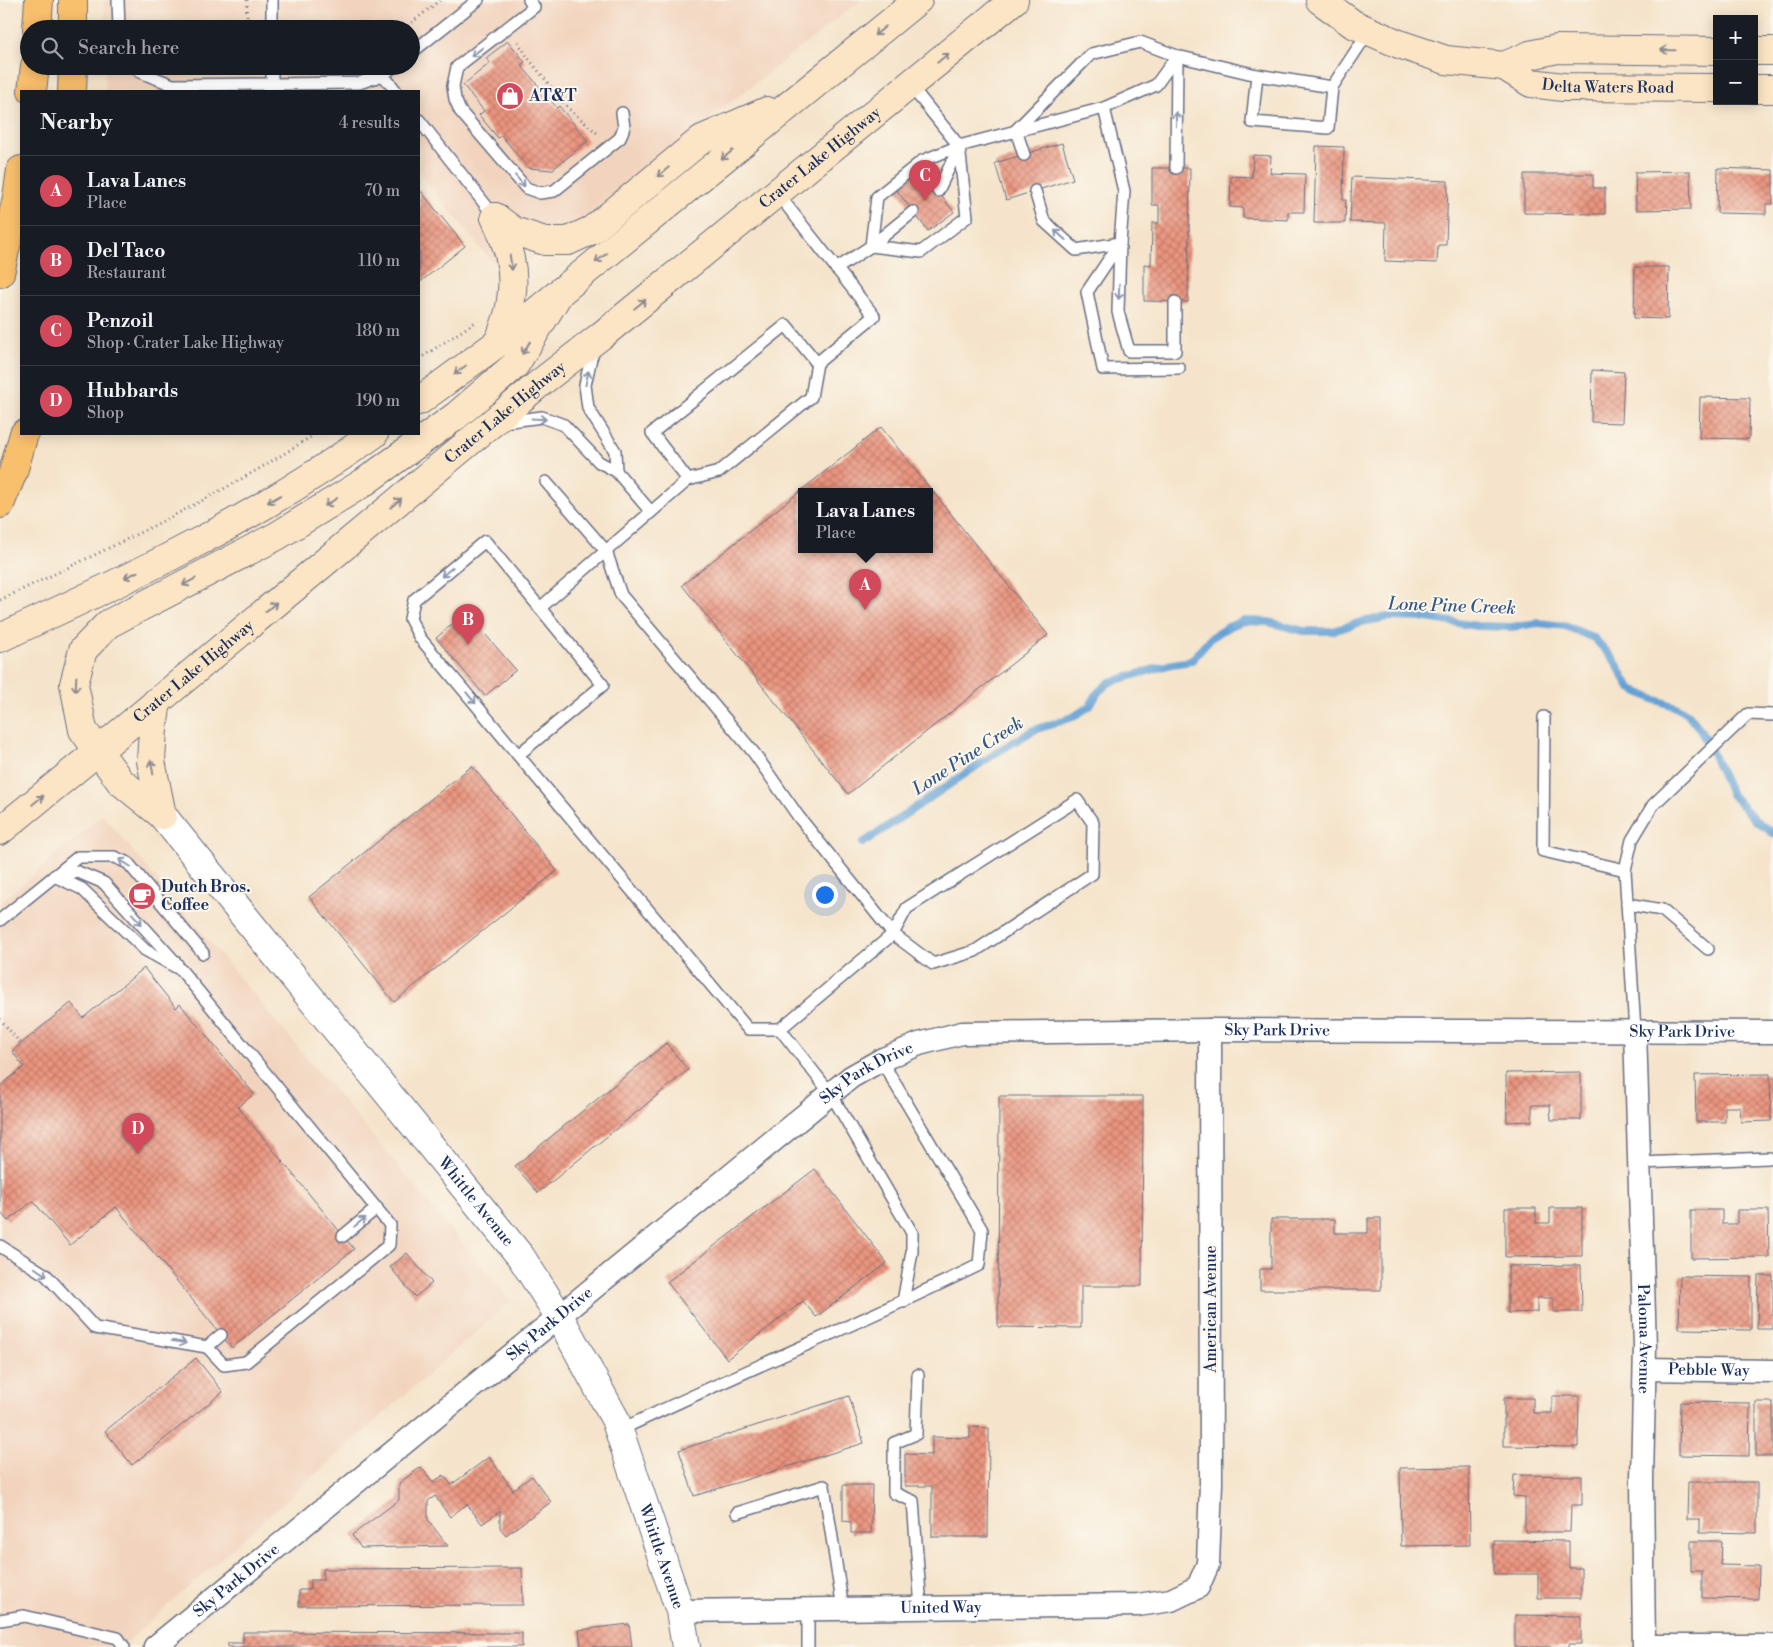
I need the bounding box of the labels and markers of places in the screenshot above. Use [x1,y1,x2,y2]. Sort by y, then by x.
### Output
shop icon: AT&T [495,81,525,111]
place label: AT&T [528,86,577,106]
pin: C [909,160,941,201]
pin: A [849,569,881,610]
pin: B [452,604,484,645]
place label: Dutch Bros. Coffee [161,877,251,915]
cafe icon: Dutch Bros. Coffee [127,881,157,911]
pin: D [122,1113,154,1154]

